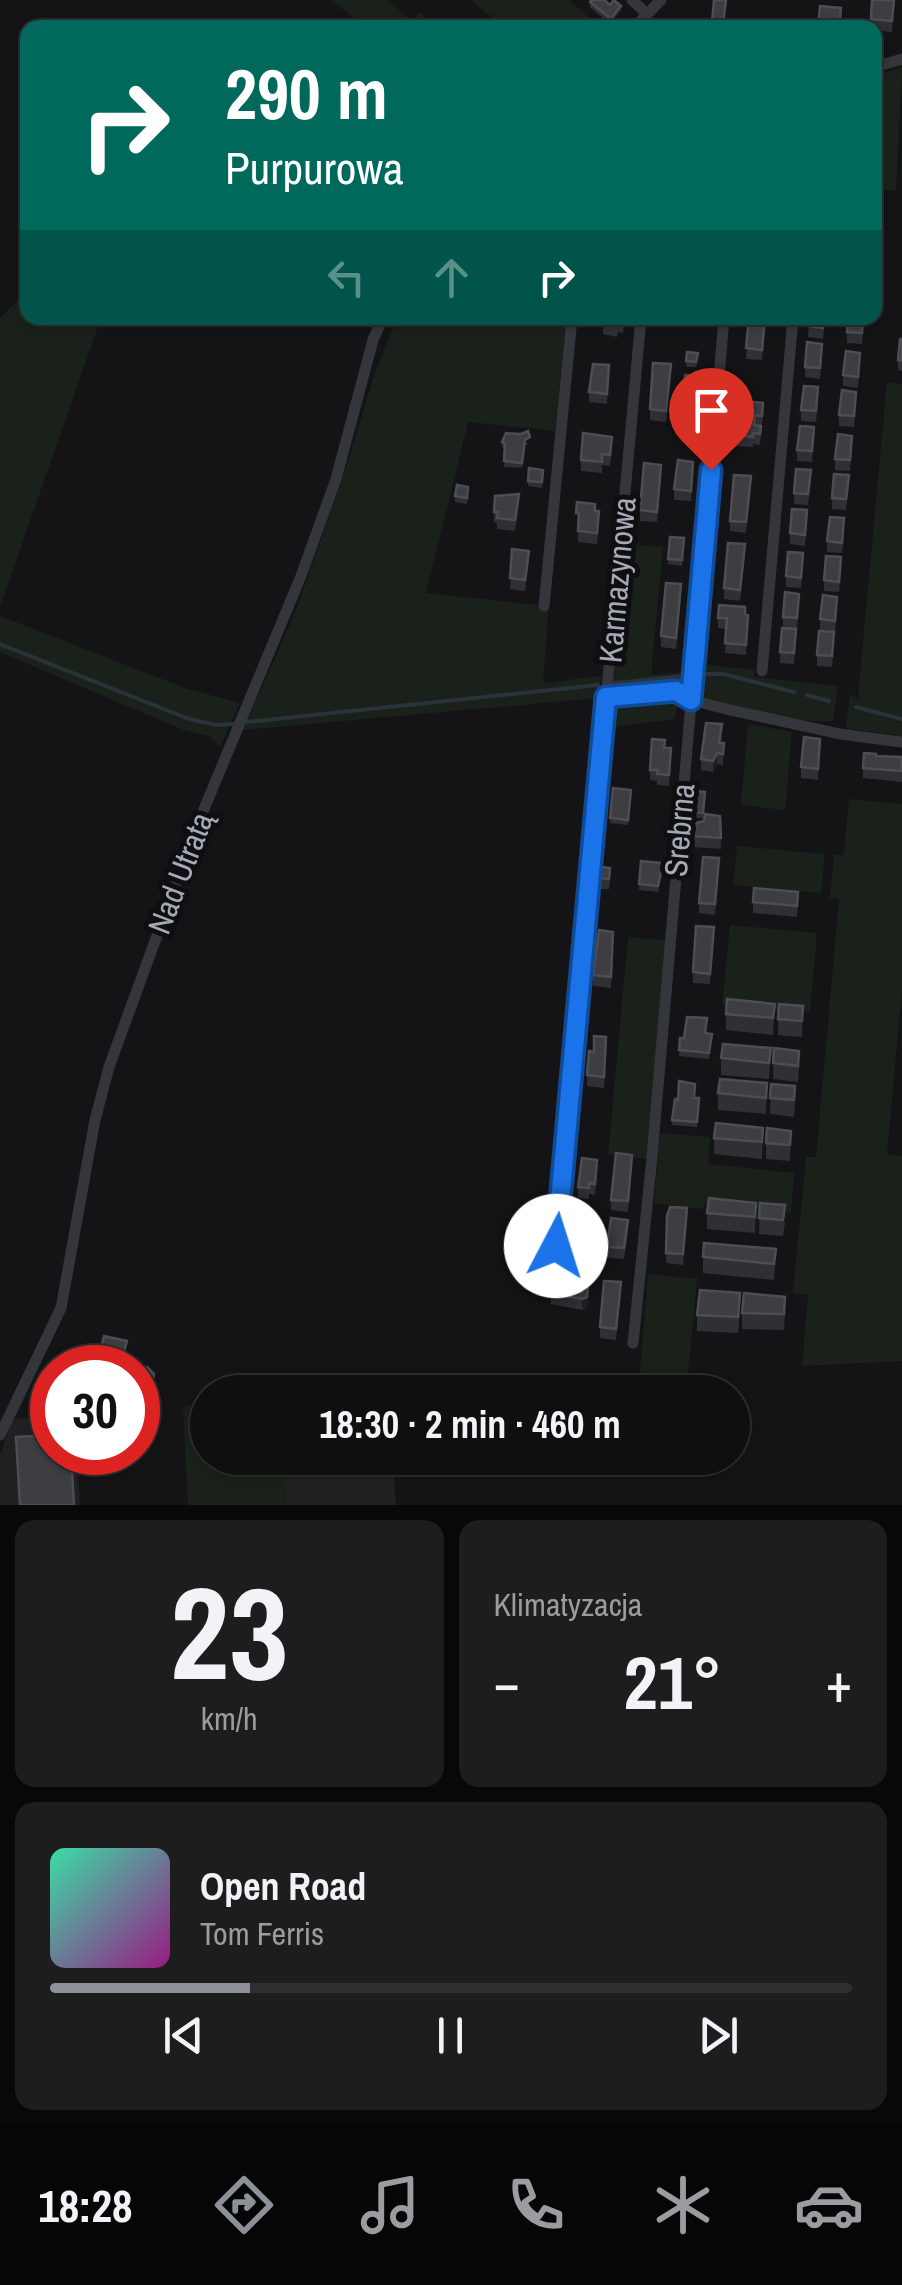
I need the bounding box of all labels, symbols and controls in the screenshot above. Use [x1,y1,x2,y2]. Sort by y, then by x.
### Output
text: 290 m [225,47,388,141]
icon: right [60,60,190,190]
text: Purpurowa [225,137,403,198]
icon: left [319,250,374,305]
icon: ahead [424,250,479,305]
icon: right [529,250,584,305]
pin [669,368,754,471]
icon: arrive [684,383,739,438]
street label: Karmazynowa [588,495,646,665]
street label: Srebrna [654,781,705,878]
street label: Nad Utratą [137,805,223,940]
position arrow [504,1194,608,1298]
speed limit sign: 30 [30,1345,160,1475]
text: 18:30 · 2 min · 460 m [319,1399,621,1450]
text: 23 [170,1544,289,1720]
text: Klimatyzacja [494,1583,642,1626]
text: 21° [624,1631,722,1732]
text: − [494,1645,520,1719]
text: + [826,1645,852,1719]
text: km/h [201,1697,258,1740]
text: Open Road [200,1861,366,1912]
text: Tom Ferris [200,1912,324,1955]
icon: previous [156,2008,211,2063]
icon: pause [423,2008,478,2063]
icon: next [691,2008,746,2063]
icon: directions [209,2170,279,2240]
icon: music [355,2170,425,2240]
icon: phone [501,2170,571,2240]
icon: climate [648,2170,718,2240]
icon: car [794,2170,864,2240]
text: 18:28 [38,2175,133,2236]

